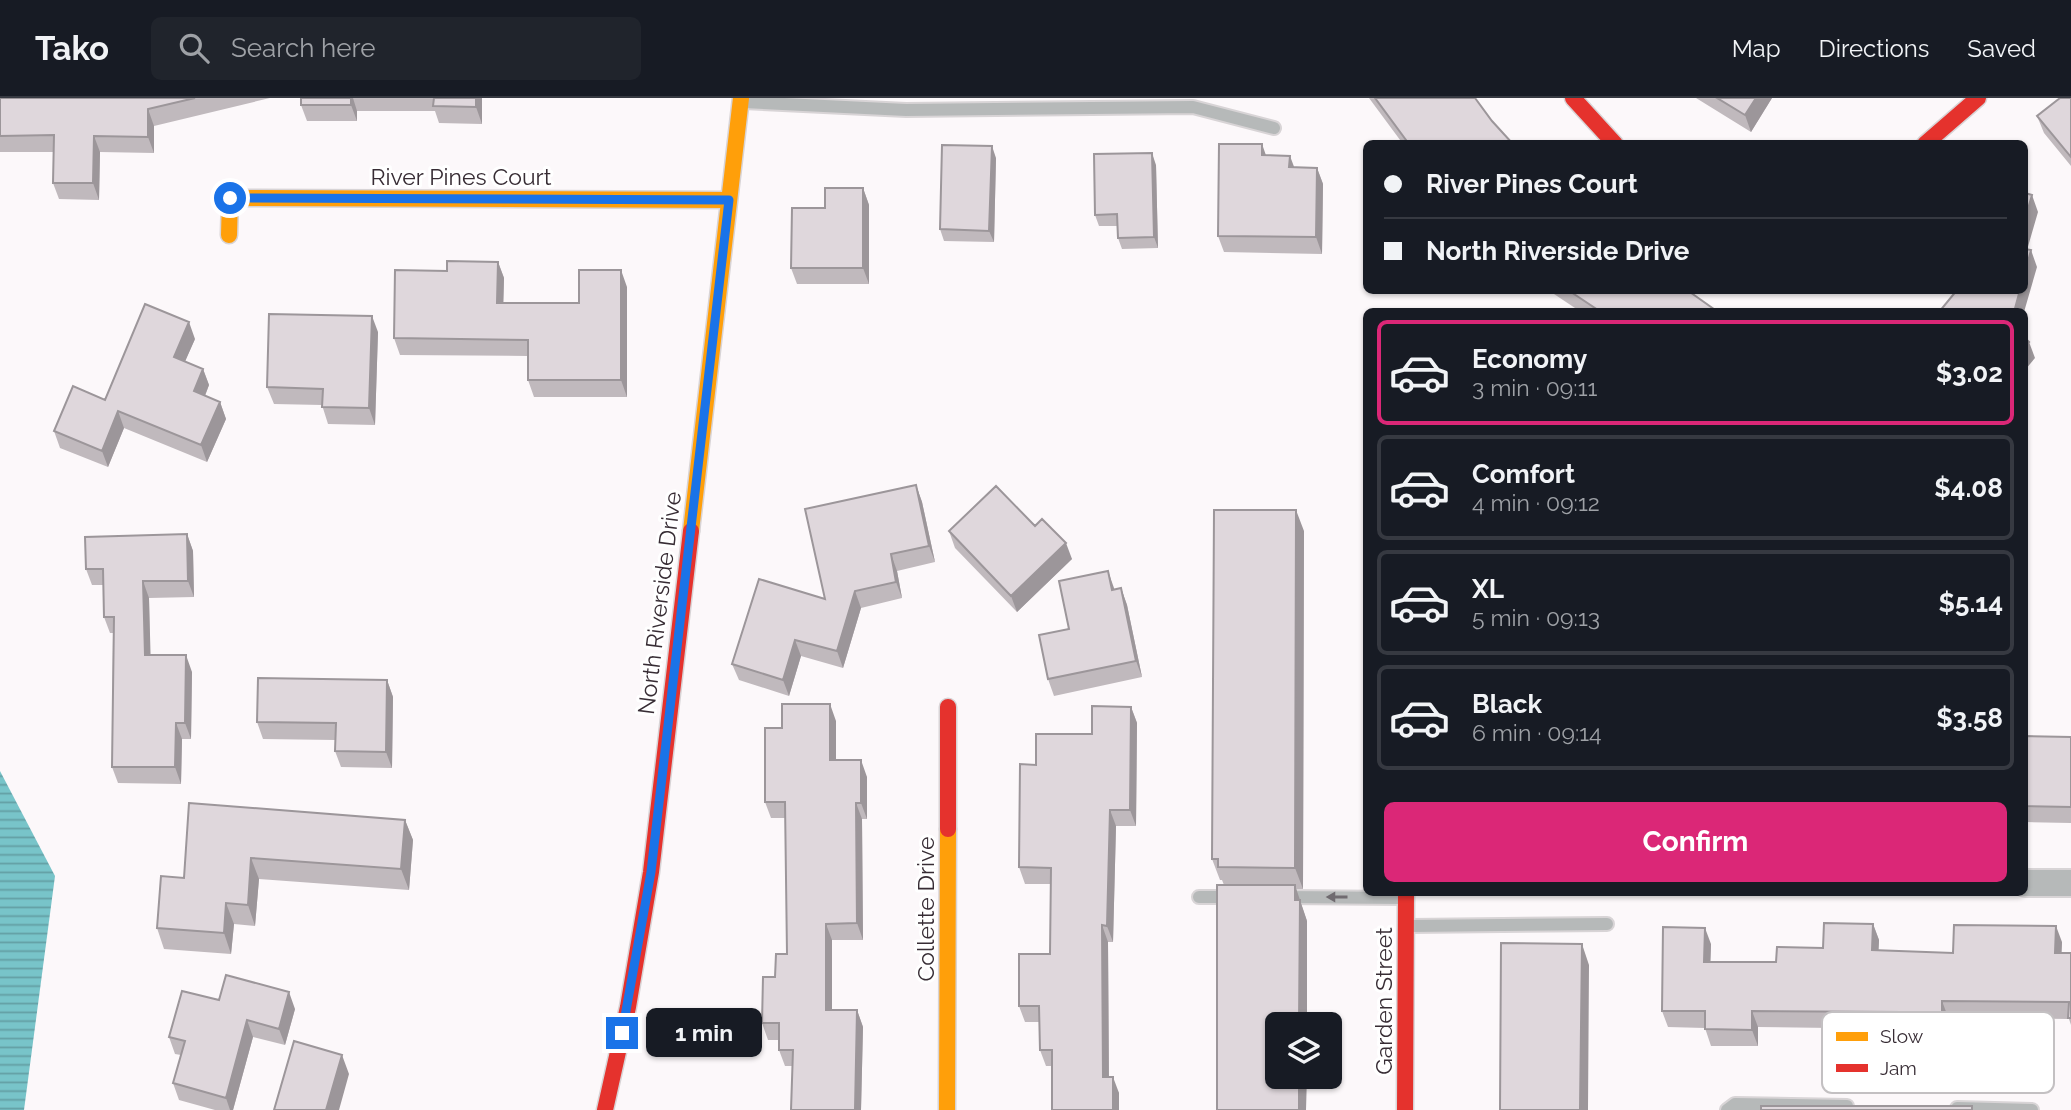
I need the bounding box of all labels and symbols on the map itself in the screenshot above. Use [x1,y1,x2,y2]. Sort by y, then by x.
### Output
street label: River Pines Court [371,163,552,190]
route start [214,182,246,214]
street label: North Riverside Drive [632,490,686,716]
street label: Collette Drive [912,837,939,981]
one-way arrow [1326,892,1348,903]
street label: Garden Street [1370,927,1397,1075]
callout: 1 min [646,1009,762,1058]
legend [1822,1012,2054,1093]
route end [606,1017,638,1049]
text: Slow [1880,1025,1924,1047]
text: Jam [1880,1057,1917,1079]

